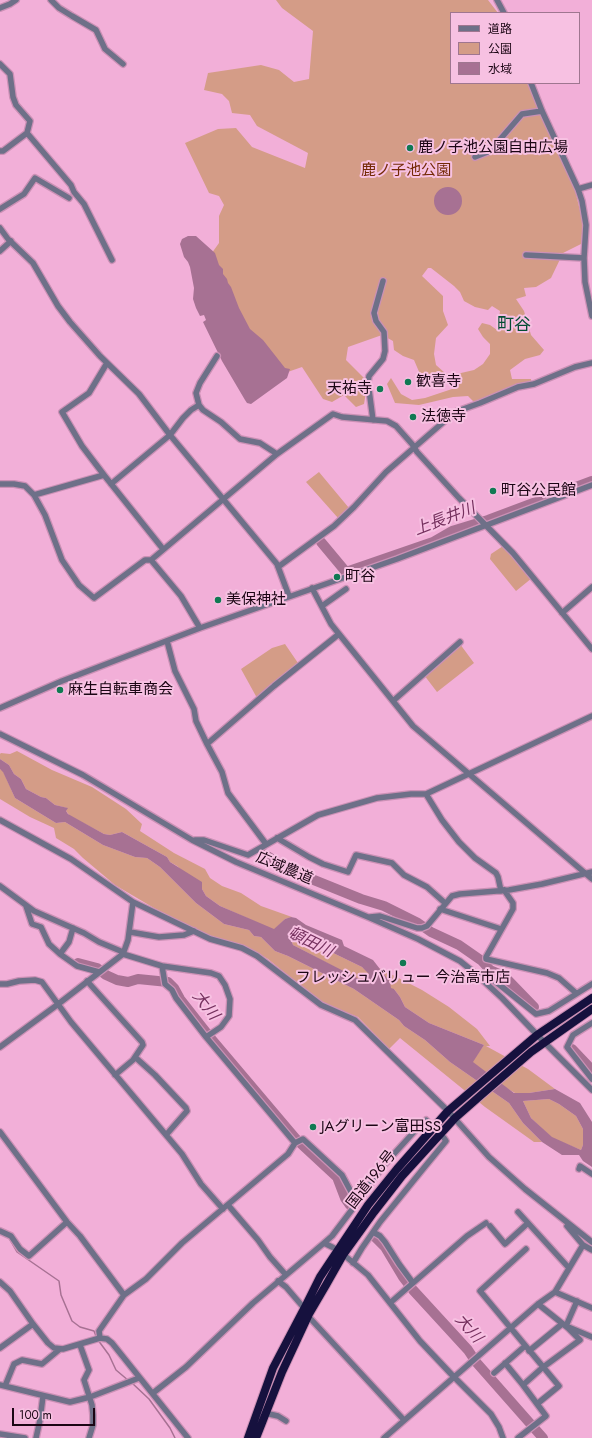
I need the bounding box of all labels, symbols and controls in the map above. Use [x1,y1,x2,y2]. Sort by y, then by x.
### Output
legend [450,12,580,84]
text: 道路 [488,20,512,38]
text: 公園 [488,40,512,58]
text: 水域 [488,60,512,78]
place label: 鹿ノ子池公園自由広場 [418,139,568,157]
marker: 鹿ノ子池公園自由広場 [405,143,415,153]
park label: 鹿ノ子池公園 [361,162,451,180]
district label: 町谷 [497,316,531,336]
place label: 歓喜寺 [416,373,461,391]
marker: 歓喜寺 [403,377,413,387]
place label: 天祐寺 [327,380,372,398]
marker: 天祐寺 [375,384,385,394]
place label: 法徳寺 [421,408,466,426]
marker: 法徳寺 [408,412,418,422]
place label: 町谷公民館 [501,482,576,500]
marker: 町谷公民館 [488,486,498,496]
water label: 上長井川 [412,500,478,540]
place label: 町谷 [345,568,375,586]
marker: 町谷 [332,572,342,582]
place label: 美保神社 [226,591,286,609]
marker: 美保神社 [213,595,223,605]
place label: 麻生自転車商会 [68,681,173,699]
marker: 麻生自転車商会 [55,685,65,695]
street label: 広域農道 [253,849,315,889]
water label: 頓田川 [284,924,336,962]
marker: フレッシュバリュー 今治高市店 [398,958,408,968]
place label: フレッシュバリュー 今治高市店 [296,969,510,987]
water label: 大川 [188,987,222,1025]
place label: JAグリーン富田SS [321,1118,441,1136]
marker: JAグリーン富田SS [308,1122,318,1132]
street label: 国道196号 [344,1147,400,1213]
water label: 大川 [450,1311,486,1347]
scale bar [14,1400,97,1426]
text: 100 m [19,1406,52,1424]

